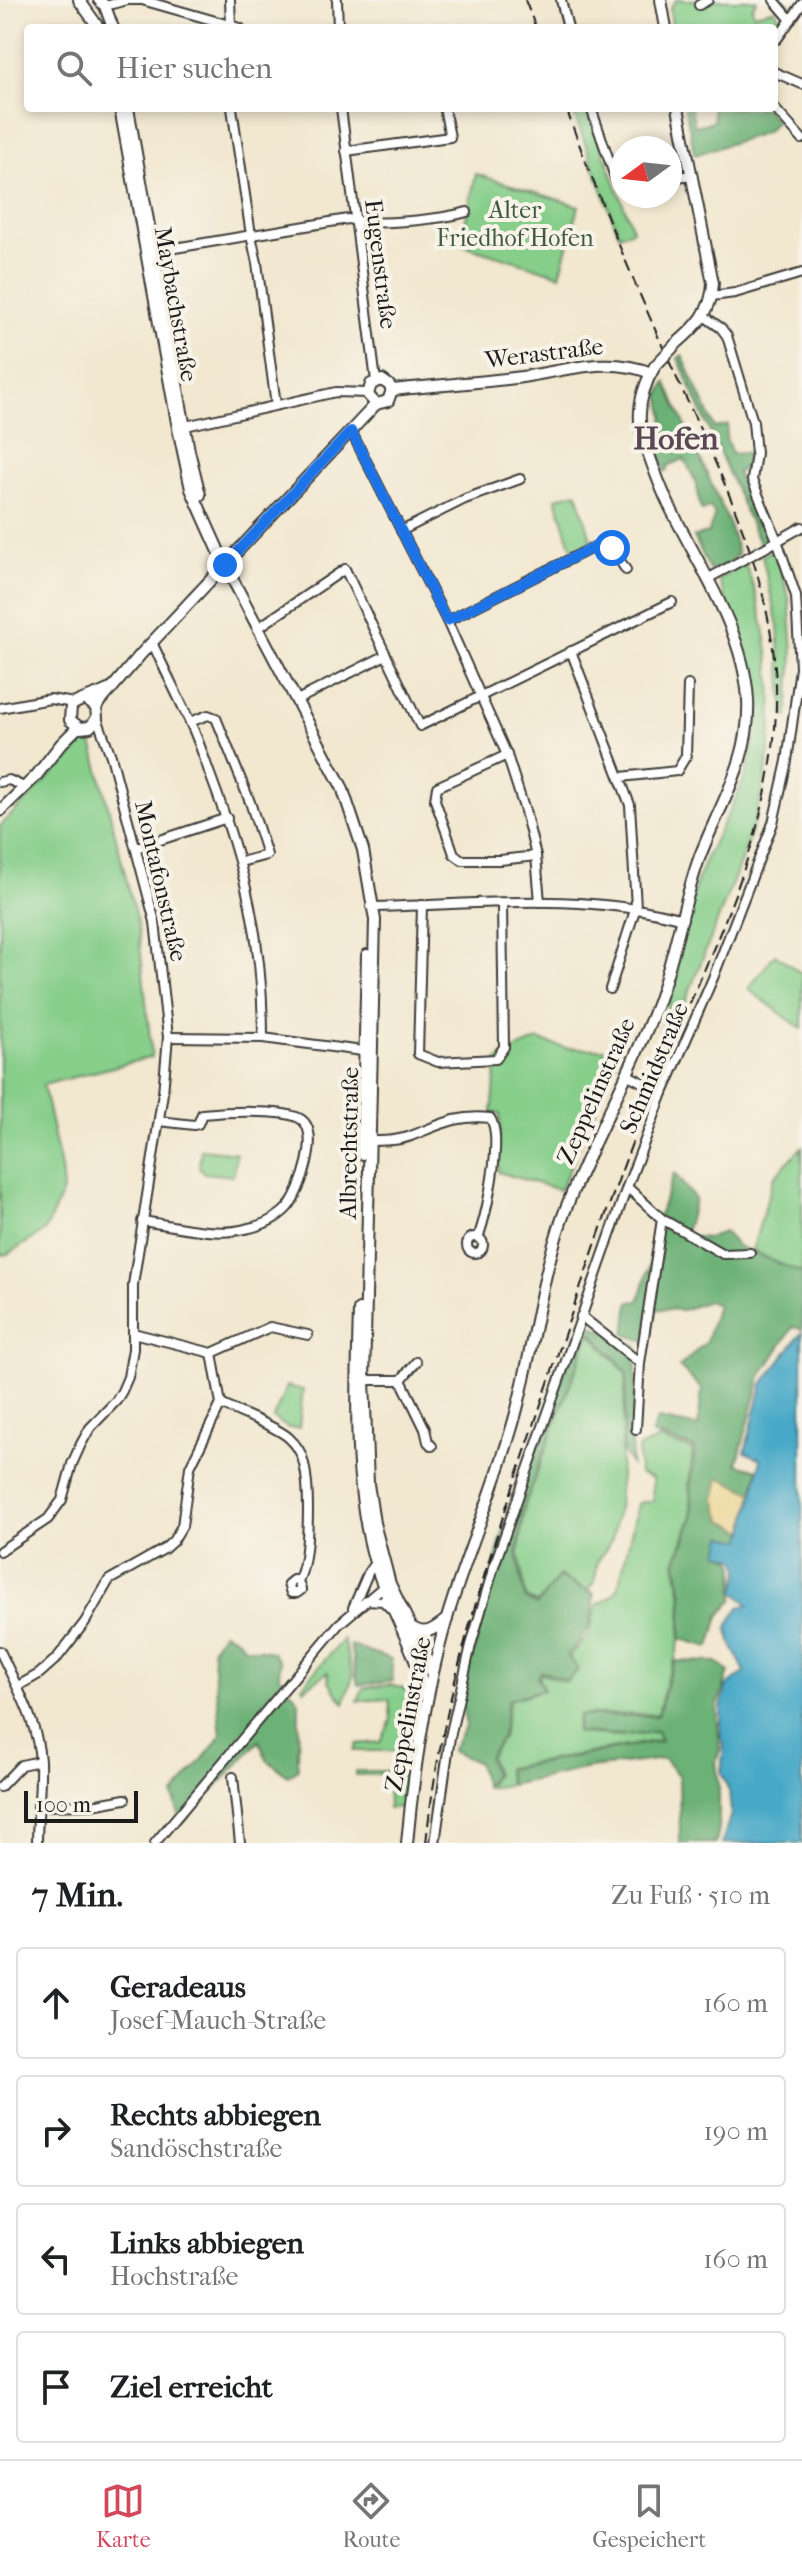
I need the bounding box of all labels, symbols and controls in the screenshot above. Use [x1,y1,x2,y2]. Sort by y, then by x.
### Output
search box [24,24,778,112]
icon: search [52,46,96,90]
text: Hier suchen [116,51,272,86]
north arrow [610,136,682,208]
park label: Alter Friedhof Hofen [436,196,594,252]
street label: Eugenstraße [359,197,403,331]
street label: Maybachstraße [149,224,203,384]
street label: Werastraße [482,332,605,374]
district label: Hofen [633,420,719,457]
route start [594,530,630,566]
route end [207,547,243,583]
street label: Montafonstraße [129,798,193,964]
street label: Schmidstraße [614,998,694,1138]
street label: Zeppelinstraße [551,1013,641,1169]
street label: Albrechtstraße [334,1066,364,1220]
street label: Zeppelinstraße [379,1634,437,1794]
scale bar [24,1787,138,1823]
text: 100 m [36,1792,91,1818]
text: 7 Min. [32,1875,123,1915]
text: Zu Fuß · 510 m [611,1880,770,1911]
text: Geradeaus [110,1970,246,2005]
icon: ahead [34,1981,78,2025]
text: 160 m [703,1988,768,2019]
text: Josef-Mauch-Straße [110,2005,326,2036]
text: Rechts abbiegen [110,2098,321,2133]
icon: right [34,2109,78,2153]
text: 190 m [704,2116,768,2147]
text: Sandöschstraße [110,2133,282,2164]
text: Links abbiegen [110,2226,304,2261]
icon: left [34,2237,78,2281]
text: 160 m [703,2244,768,2275]
text: Hochstraße [110,2261,238,2292]
icon: arrive [34,2365,78,2409]
text: Ziel erreicht [110,2370,272,2405]
tab: Karte [96,2479,151,2553]
tab: Route [343,2479,400,2553]
tab: Gespeichert [592,2479,706,2553]

